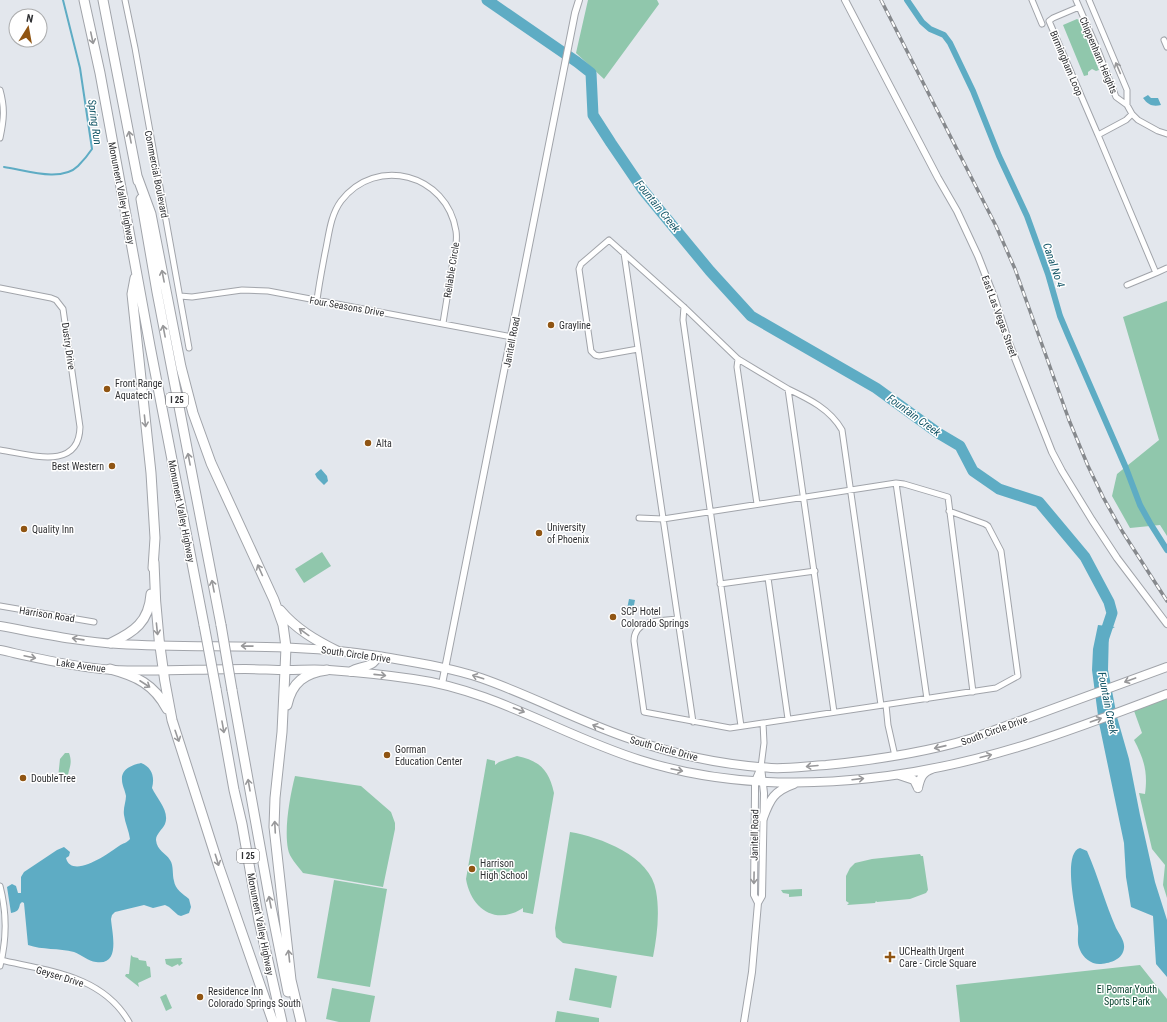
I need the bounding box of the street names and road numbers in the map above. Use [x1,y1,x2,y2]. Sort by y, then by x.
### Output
street label: Chippenham Heights [1077,15,1120,96]
street label: Birmingham Loop [1048,29,1085,97]
street label: Commercial Boulevard [143,129,170,219]
street label: Monument Valley Highway [106,141,137,245]
street label: Reliable Circle [442,241,461,299]
street label: East Las Vegas Street [980,274,1019,359]
street label: Four Seasons Drive [309,294,385,319]
street label: Janitell Road [501,316,522,368]
street label: Dustry Drive [60,322,77,371]
road number: I 25 [166,393,188,407]
street label: Monument Valley Highway [166,459,197,563]
street label: Harrison Road [18,605,76,624]
street label: South Circle Drive [321,644,392,665]
street label: Lake Avenue [56,657,107,674]
street label: South Circle Drive [959,713,1029,748]
street label: South Circle Drive [629,734,699,763]
street label: Janitell Road [749,809,760,861]
road number: I 25 [237,849,259,863]
street label: Monument Valley Highway [245,872,276,976]
street label: Geyser Drive [35,964,85,989]

